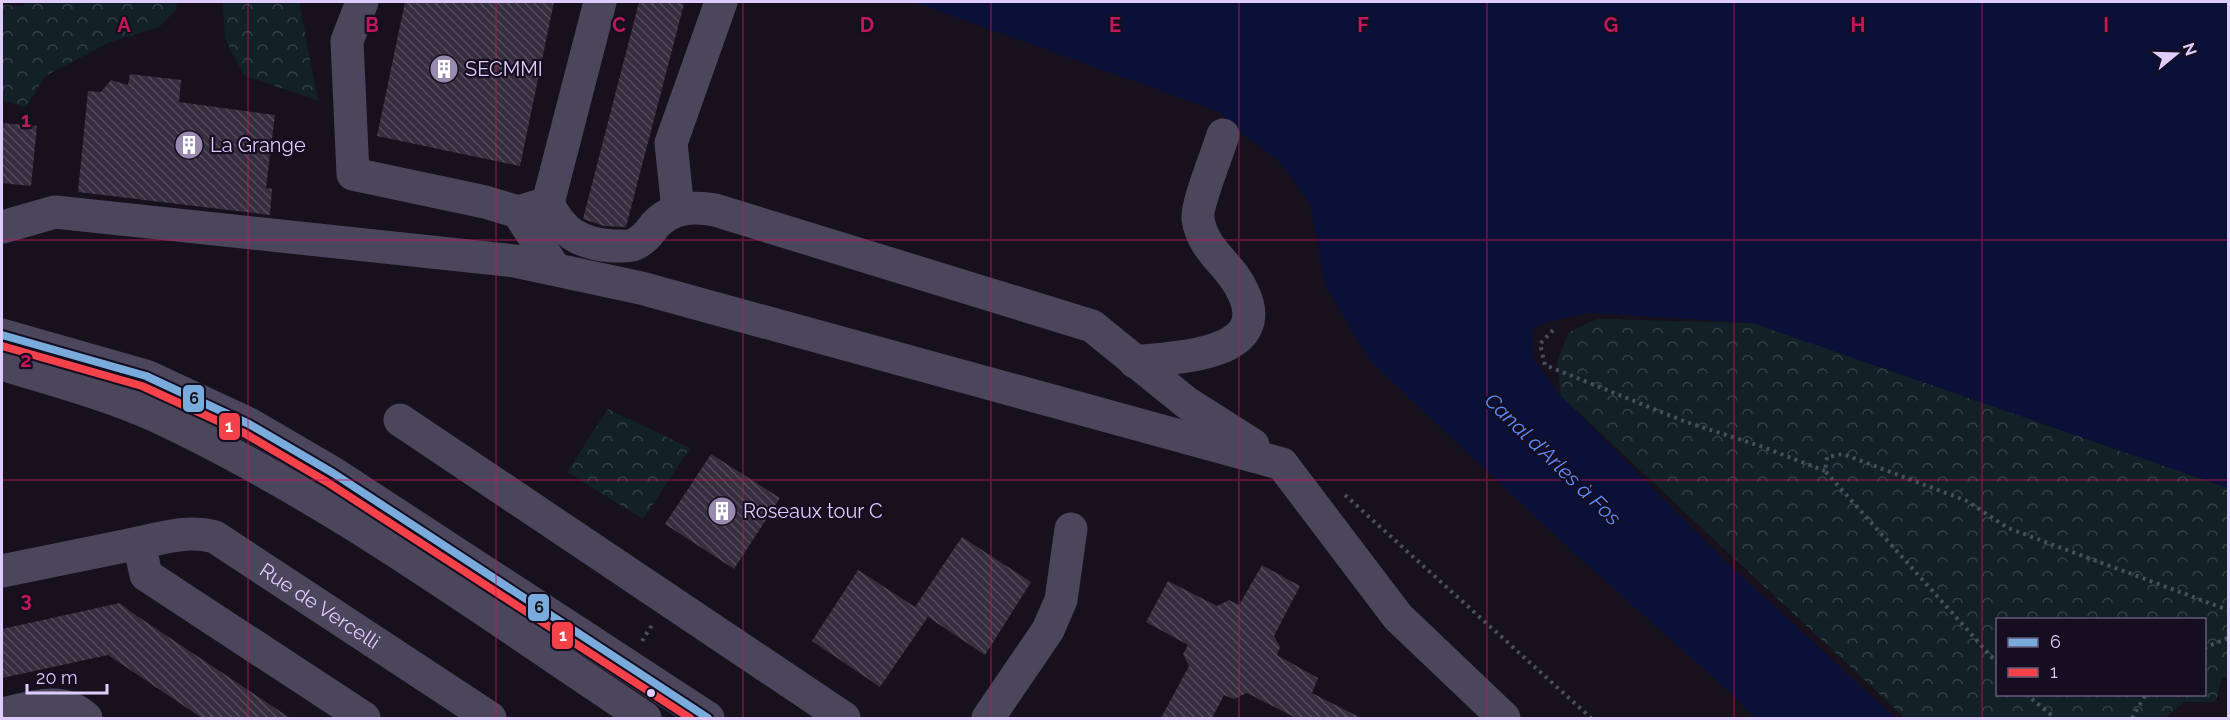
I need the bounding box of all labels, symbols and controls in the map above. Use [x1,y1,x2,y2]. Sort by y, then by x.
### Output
text: A [117,13,131,37]
text: B [365,13,379,37]
text: C [612,13,626,37]
text: D [860,13,874,37]
text: E [1109,13,1121,37]
text: F [1357,13,1369,37]
text: G [1604,13,1618,37]
text: H [1851,13,1865,37]
text: I [2103,13,2109,37]
north arrow [2146,24,2206,84]
text: N [2179,40,2201,58]
building icon: SECMMI [428,53,460,85]
place label: SECMMI [465,57,543,81]
text: 1 [21,108,31,132]
building icon: La Grange [173,129,205,161]
place label: La Grange [210,133,306,157]
text: 2 [20,348,32,372]
line badge: 6 [182,384,205,413]
water label: Canal d'Arles à Fos [1480,388,1626,531]
text: 6 [189,389,199,408]
line badge: 1 [218,412,241,441]
text: 1 [225,417,233,436]
building icon: Roseaux tour C [706,495,738,527]
place label: Roseaux tour C [743,499,883,523]
street label: Rue de Vercelli [255,558,384,654]
text: 3 [20,588,32,612]
line badge: 6 [527,593,550,622]
text: 6 [534,598,544,617]
legend [1996,618,2206,696]
line badge: 1 [551,621,574,650]
text: 1 [559,626,567,645]
text: 6 [2050,631,2061,652]
scale bar [27,657,106,695]
text: 1 [2050,661,2058,682]
text: 20 m [36,667,78,688]
unlabelled marker [645,687,657,699]

